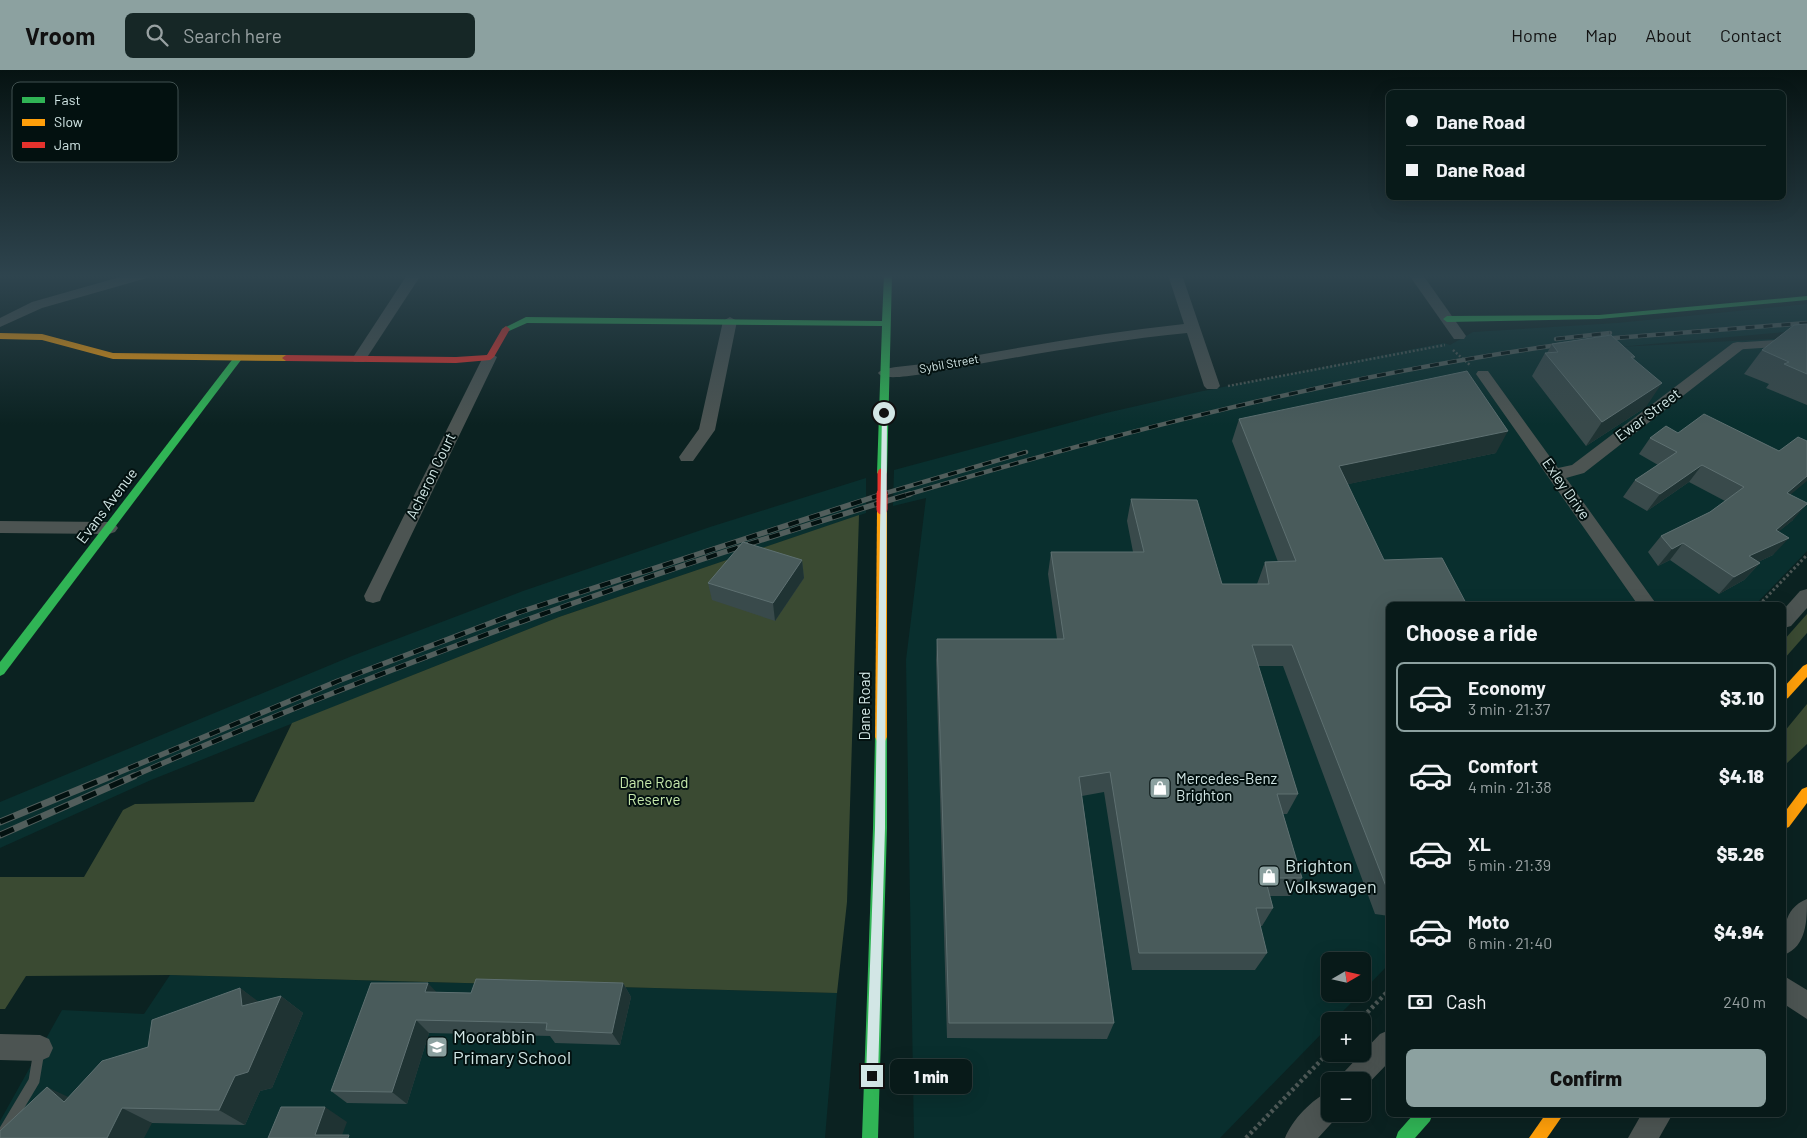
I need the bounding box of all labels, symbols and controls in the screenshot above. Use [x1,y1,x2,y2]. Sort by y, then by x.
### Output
search box [125,13,475,58]
text: Vroom [25,21,95,50]
icon: search [143,21,171,49]
text: Search here [183,24,282,47]
text: Home [1511,24,1557,46]
text: Map [1585,24,1617,46]
text: About [1645,24,1692,46]
text: Contact [1720,24,1782,46]
legend [12,82,178,162]
text: Fast [54,91,80,108]
text: Dane Road [1436,110,1525,133]
text: Slow [54,113,83,130]
text: Jam [54,136,81,153]
text: Dane Road [1436,158,1525,181]
street label: Sybil Street [918,351,980,375]
street label: Ewar Street [1611,384,1683,445]
route start [873,402,895,424]
street label: Acheron Court [401,429,459,522]
street label: Exley Drive [1539,454,1595,523]
street label: Evans Avenue [72,464,140,547]
text: Choose a ride [1406,619,1538,645]
street label: Dane Road [855,672,873,741]
icon: car [1408,675,1453,720]
text: Economy [1468,676,1546,699]
text: $3.10 [1720,686,1764,709]
text: 3 min · 21:37 [1468,699,1550,718]
icon: car [1408,753,1453,798]
text: Comfort [1468,754,1538,777]
text: $4.18 [1719,764,1764,787]
place label: Mercedes-Benz Brighton [1176,769,1278,804]
park label: Dane Road Reserve [620,773,689,808]
shop icon: Mercedes-Benz Brighton [1148,776,1172,800]
text: 4 min · 21:38 [1468,777,1552,796]
icon: car [1408,831,1453,876]
text: XL [1468,832,1491,855]
text: $5.26 [1716,842,1764,865]
place label: Brighton Volkswagen [1285,854,1377,897]
text: 5 min · 21:39 [1468,855,1551,874]
shop icon: Brighton Volkswagen [1257,864,1281,888]
icon: car [1408,909,1453,954]
text: Moto [1468,910,1510,933]
text: $4.94 [1714,920,1764,943]
text: 6 min · 21:40 [1468,933,1552,952]
north arrow [1321,952,1371,1002]
map controls [1321,952,1371,1122]
icon: cash [1406,988,1434,1016]
text: Cash [1446,990,1487,1013]
text: 240 m [1723,992,1766,1011]
button: + [1321,1012,1371,1062]
place label: Moorabbin Primary School [453,1025,571,1068]
school or university icon: Moorabbin Primary School [425,1035,449,1059]
button: Confirm [1406,1049,1766,1107]
callout: 1 min [890,1058,972,1094]
route end [861,1065,883,1087]
text: 1 min [913,1067,949,1086]
button: − [1321,1072,1371,1122]

